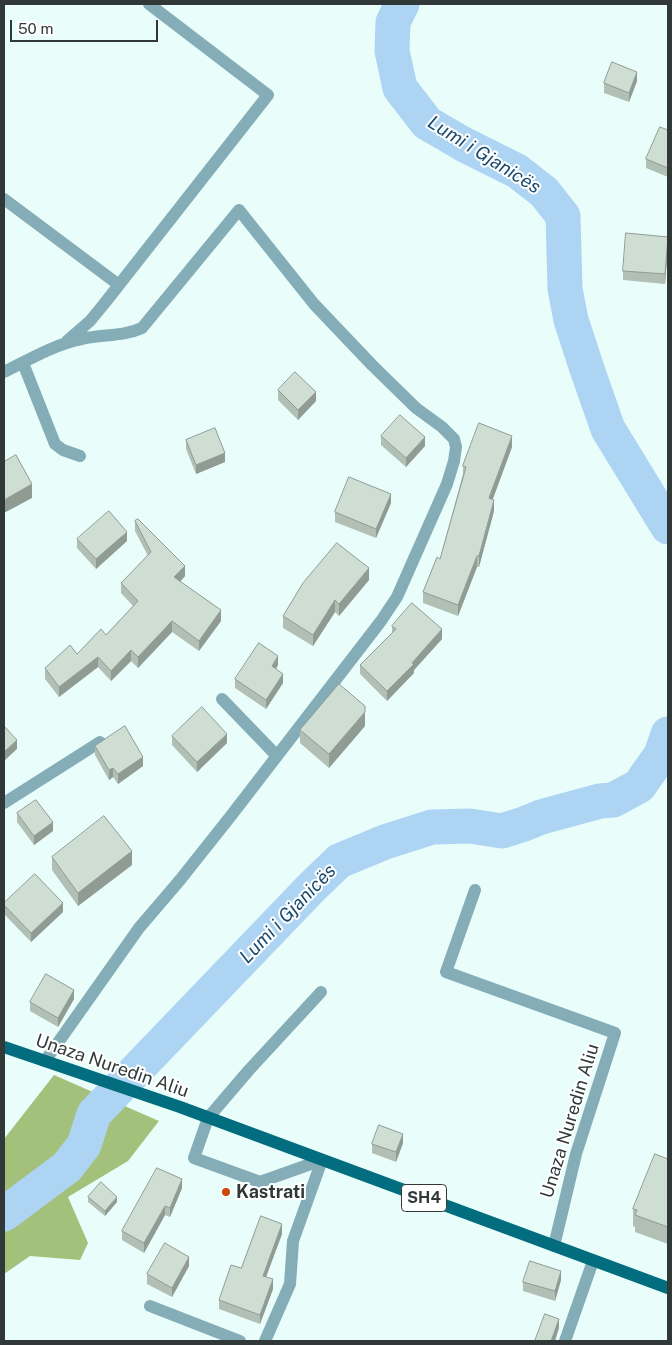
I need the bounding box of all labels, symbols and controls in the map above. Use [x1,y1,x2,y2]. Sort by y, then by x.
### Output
scale bar [12,10,160,42]
text: 50 m [18,20,53,37]
water label: Lumi i Gjanicës [423,111,545,199]
water label: Lumi i Gjanicës [235,860,341,968]
street label: Unaza Nuredin Aliu [33,1030,191,1102]
street label: Unaza Nuredin Aliu [536,1041,604,1201]
place label: Kastrati [236,1181,305,1203]
road number: SH4 [402,1184,446,1212]
marker: Kastrati [220,1186,232,1198]

